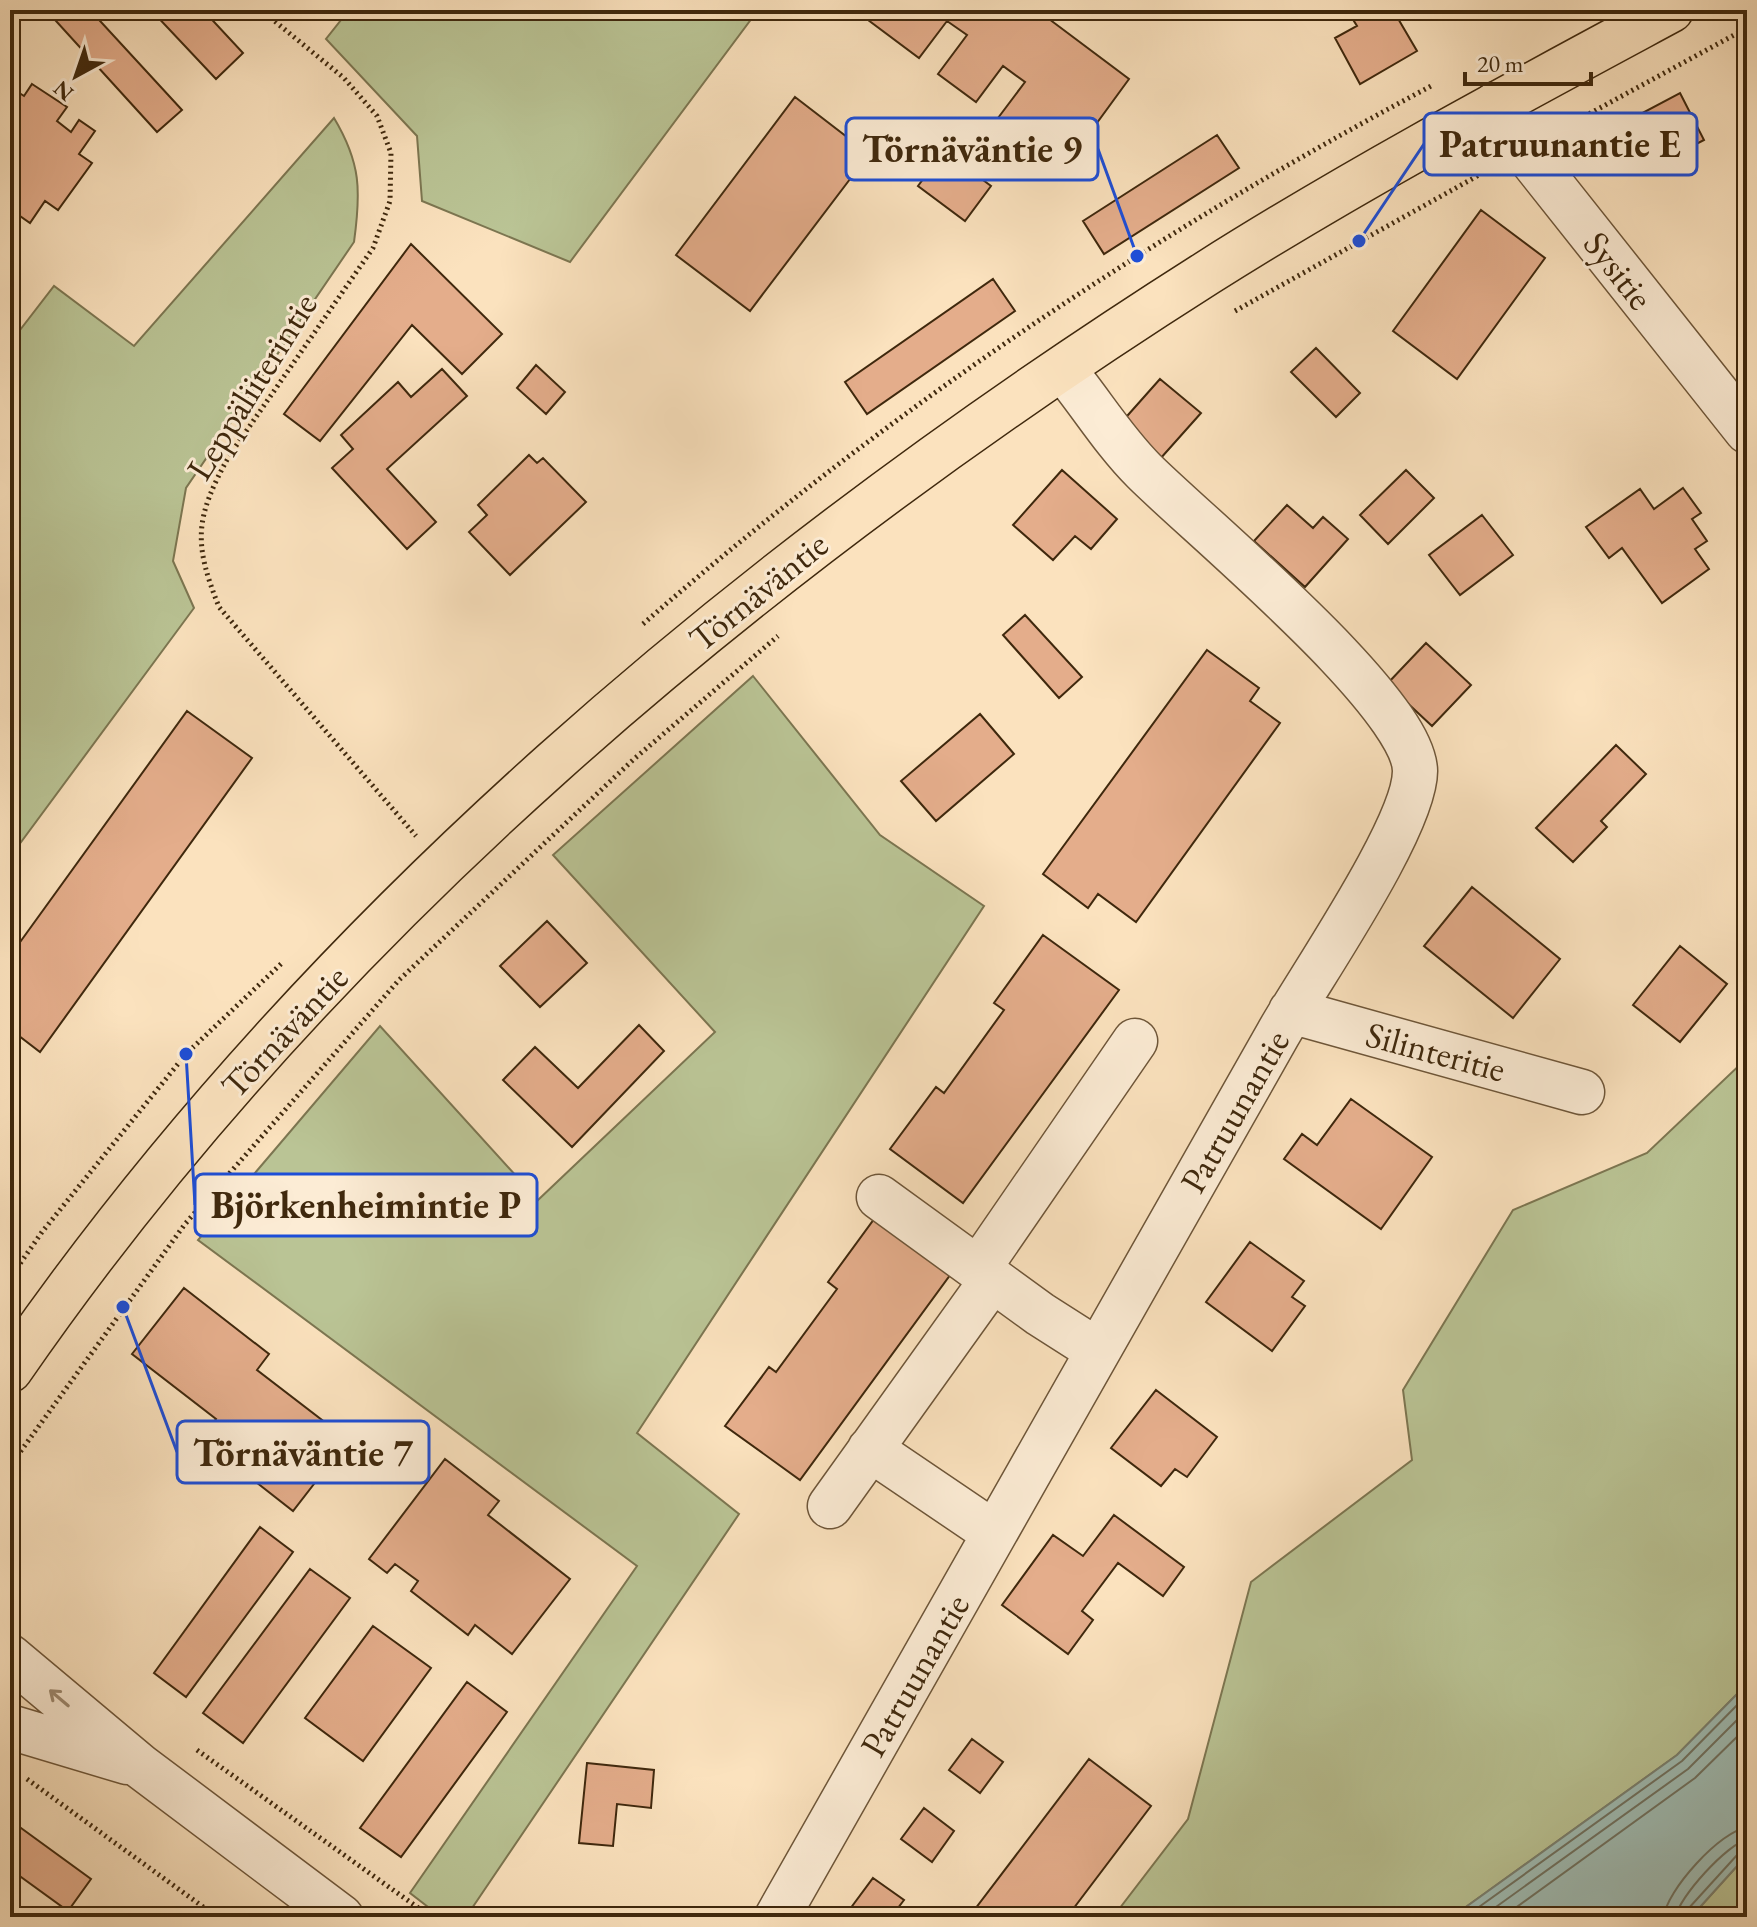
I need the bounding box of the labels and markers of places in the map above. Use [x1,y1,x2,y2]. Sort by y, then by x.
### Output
callout: Patruunantie E [1424,113,1697,175]
callout: Törnäväntie 9 [846,118,1098,180]
callout: Björkenheimintie P [195,1174,537,1236]
callout: Törnäväntie 7 [177,1421,429,1483]

